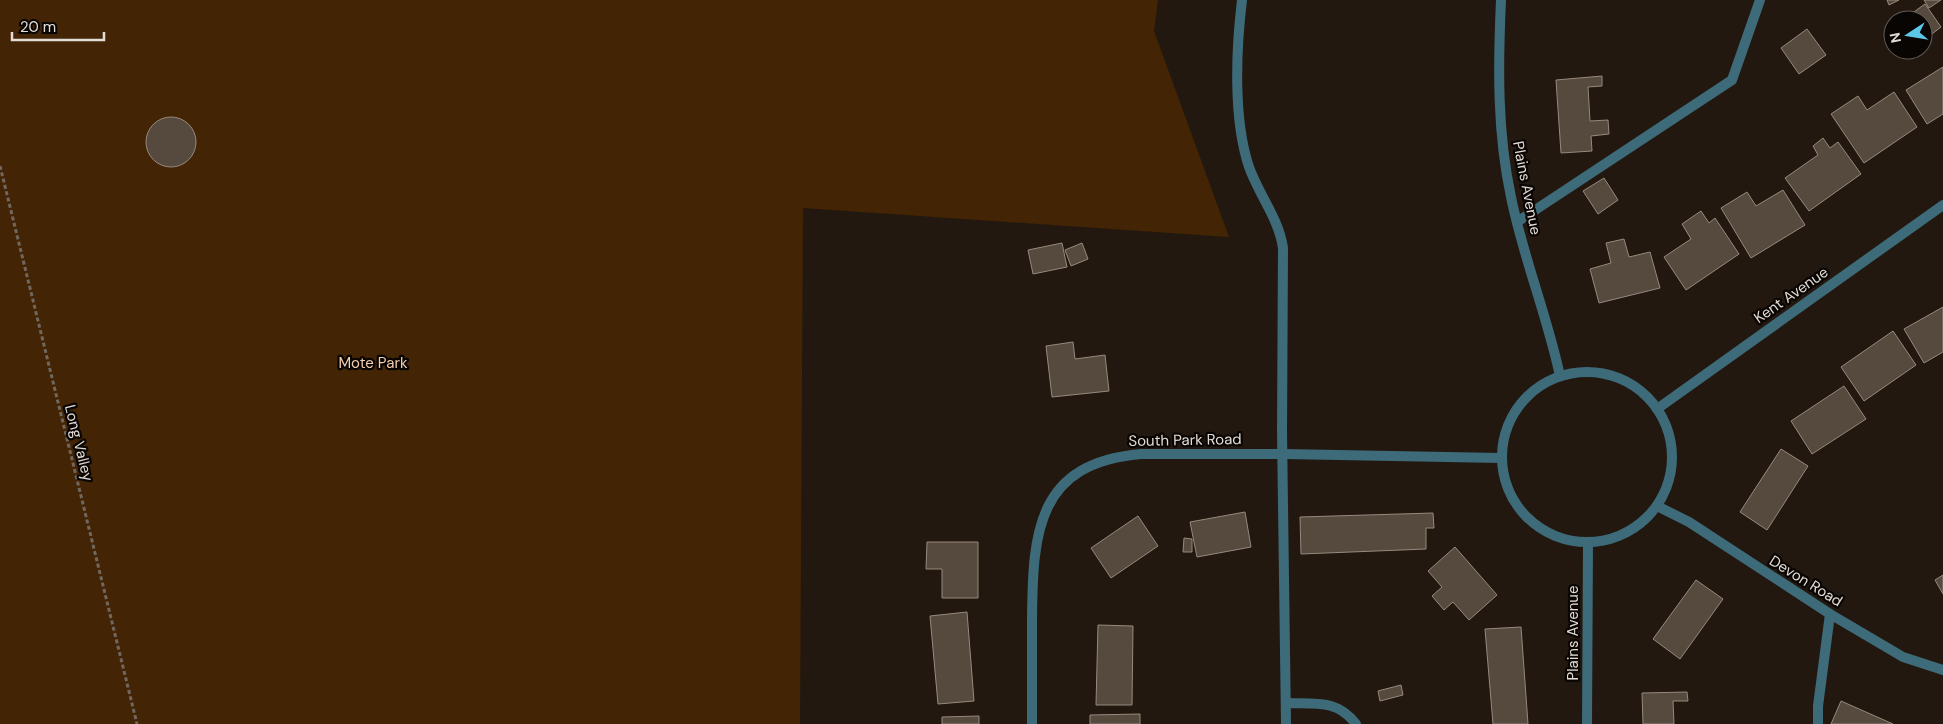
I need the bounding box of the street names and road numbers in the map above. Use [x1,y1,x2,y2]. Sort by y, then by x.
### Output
street label: Plains Avenue [1508,140,1546,236]
street label: Kent Avenue [1750,262,1832,328]
street label: Long Valley [60,403,98,484]
street label: South Park Road [1128,429,1242,451]
street label: Devon Road [1766,551,1846,611]
street label: Plains Avenue [1563,586,1583,680]

